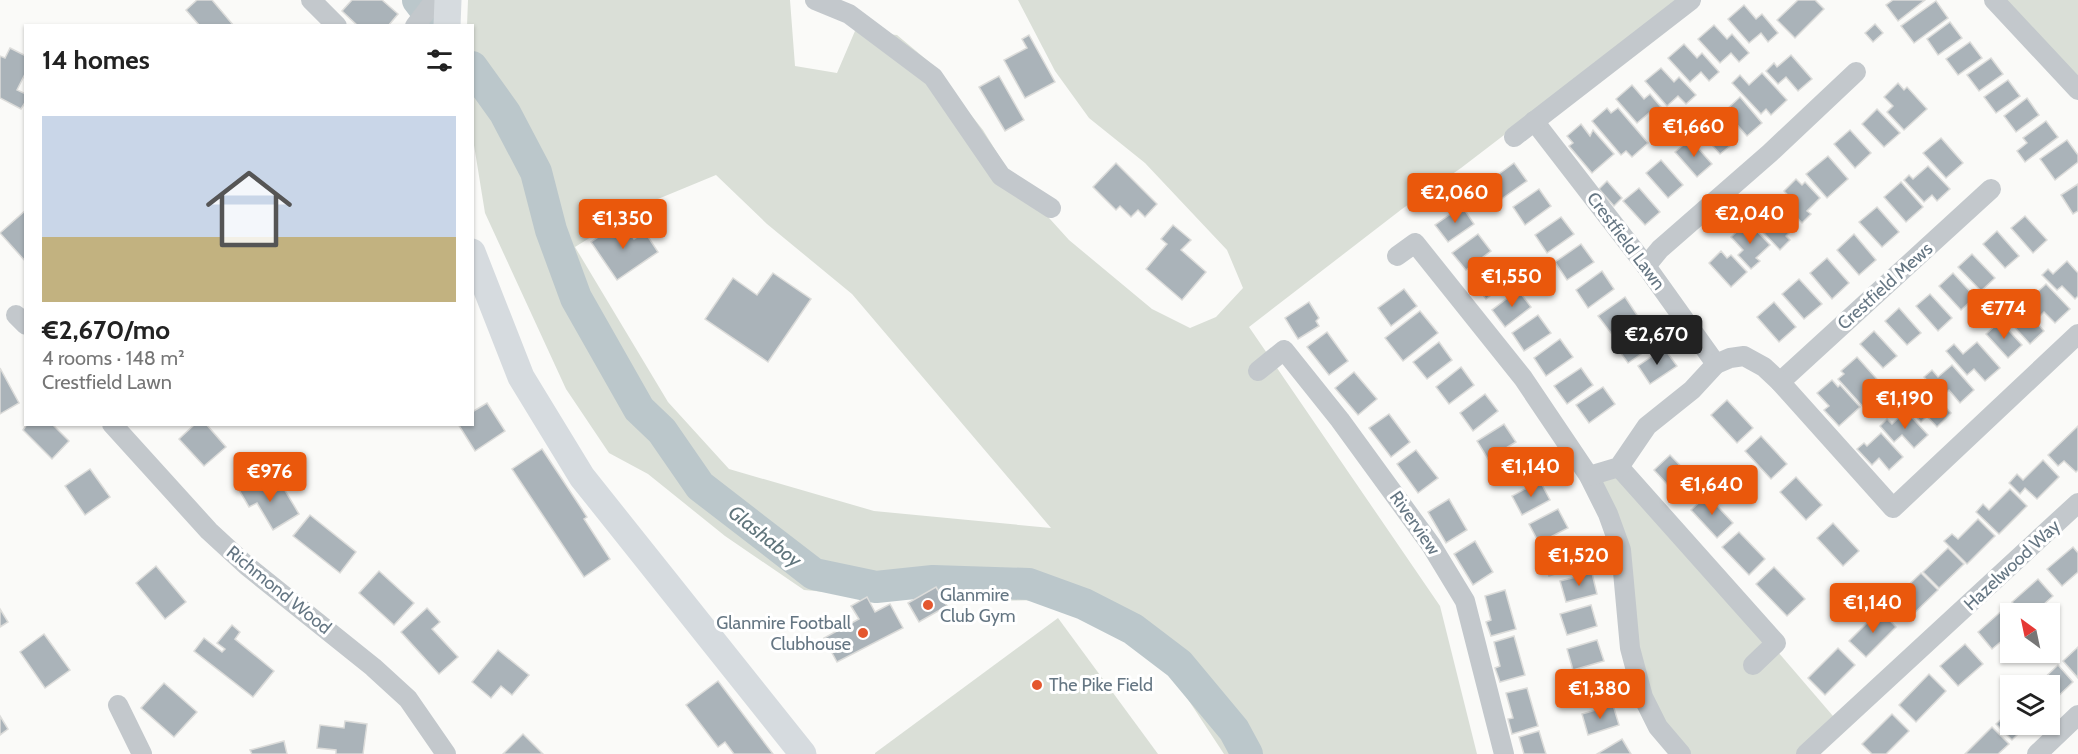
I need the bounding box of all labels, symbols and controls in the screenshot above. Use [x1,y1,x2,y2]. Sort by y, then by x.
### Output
text: 14 homes [42,44,150,76]
icon: filters [423,44,456,77]
pin: €1,660 [1645,107,1743,158]
text: €1,660 [1663,114,1725,138]
icon: home [195,155,303,263]
pin: €2,060 [1406,173,1504,224]
text: €2,060 [1421,180,1489,204]
street label: Crestfield Lawn [1582,188,1670,294]
pin: €2,040 [1701,194,1799,245]
pin: €1,350 [574,199,672,250]
text: €2,040 [1716,201,1784,225]
text: €1,350 [593,206,653,230]
street label: Crestfield Mews [1833,238,1937,334]
pin: €1,550 [1463,257,1561,308]
text: €1,550 [1482,264,1542,288]
pin: €774 [1968,289,2040,340]
text: €774 [1982,296,2026,320]
text: €2,670/mo [42,314,170,346]
pin: €2,670 [1608,315,1706,366]
text: €2,670 [1625,322,1689,346]
text: 4 rooms · 148 m² [42,346,185,370]
text: Crestfield Lawn [42,370,172,394]
pin: €1,190 [1856,379,1954,430]
text: €1,190 [1876,386,1934,410]
pin: €1,140 [1482,447,1580,498]
pin: €976 [234,452,306,503]
text: €1,140 [1502,454,1560,478]
text: €976 [247,459,293,483]
pin: €1,640 [1663,465,1761,516]
text: €1,640 [1681,472,1743,496]
street label: Riverview [1385,487,1445,559]
water label: Glashaboy [724,500,807,572]
street label: Hazelwood Way [1959,515,2065,615]
pin: €1,520 [1530,536,1628,587]
street label: Richmond Wood [222,541,336,639]
text: €1,520 [1549,543,1609,567]
pin: €1,140 [1824,583,1922,634]
place label: Glanmire Club Gym [940,584,1016,627]
text: €1,140 [1844,590,1902,614]
marker: Glanmire Club Gym [921,598,935,612]
north arrow [2000,603,2060,663]
map controls [2000,603,2060,735]
place label: Glanmire Football Clubhouse [716,612,852,655]
marker: Glanmire Football Clubhouse [856,626,870,640]
pin: €1,380 [1551,669,1649,720]
place label: The Pike Field [1049,674,1153,696]
button: layers [2000,675,2060,735]
text: €1,380 [1569,676,1631,700]
marker: The Pike Field [1030,678,1044,692]

